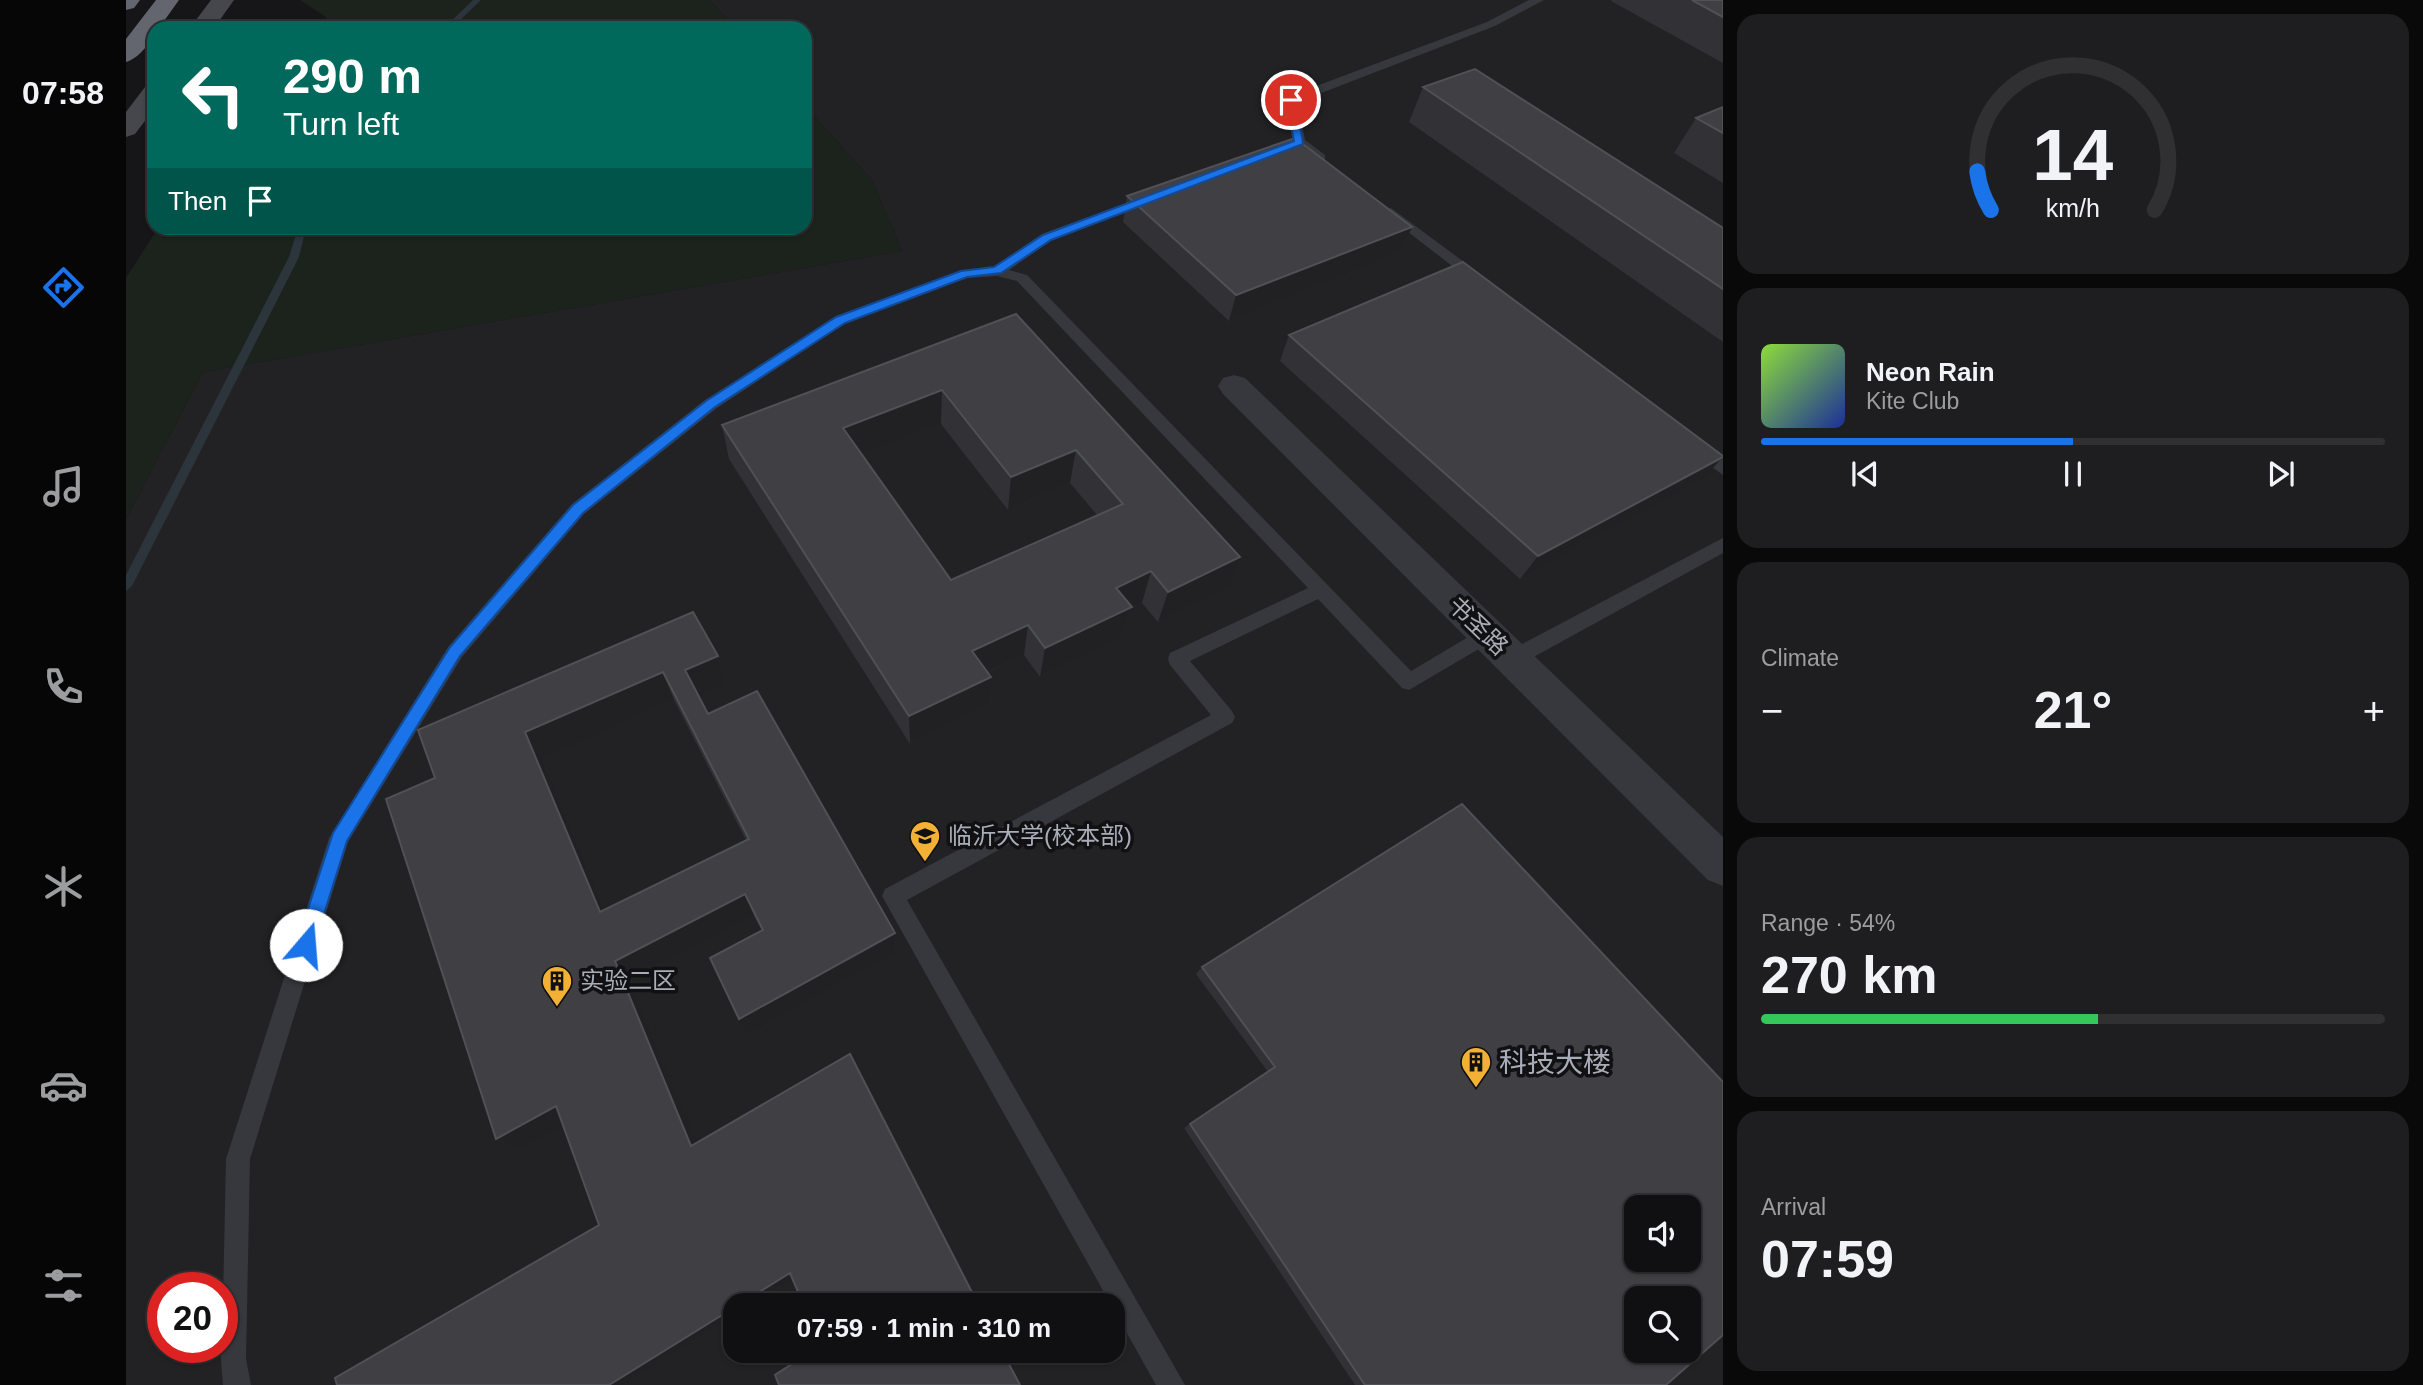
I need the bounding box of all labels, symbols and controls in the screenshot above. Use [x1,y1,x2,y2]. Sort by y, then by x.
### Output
icon: left [168,49,259,140]
text: 290 m [283,49,422,103]
pin [1261,70,1321,130]
text: 07:58 [22,75,104,111]
icon: arrive [1272,81,1310,119]
text: Turn left [283,106,399,142]
text: 14 [2033,114,2114,195]
icon: arrive [241,182,279,220]
text: Then [168,186,227,216]
text: km/h [2046,194,2100,222]
icon: directions [39,263,88,312]
text: Neon Rain [1866,357,1995,387]
text: Kite Club [1866,388,1959,414]
icon: previous [1846,455,1884,493]
icon: pause [2054,455,2092,493]
icon: next [2262,455,2300,493]
icon: music [39,462,88,511]
street label: 书圣路 [1443,591,1514,660]
text: Climate [1761,645,1839,671]
icon: phone [39,662,88,711]
text: 21° [2034,681,2112,739]
text: − [1761,690,1783,732]
text: + [2363,690,2385,732]
school or university icon: 临沂大学(校本部) [908,819,942,863]
place label: 临沂大学(校本部) [948,822,1132,849]
icon: climate [39,862,88,911]
position arrow [269,908,343,982]
text: Range · 54% [1761,910,1895,936]
text: 270 km [1761,946,1937,1004]
building icon: 实验二区 [540,964,574,1008]
place label: 实验二区 [580,967,676,994]
building icon: 科技大楼 [1459,1045,1493,1089]
place label: 科技大楼 [1499,1047,1611,1078]
icon: car [39,1061,88,1110]
text: Arrival [1761,1194,1826,1220]
map controls [1624,1195,1701,1363]
button: sound [1624,1195,1701,1272]
text: 07:59 [1761,1230,1894,1288]
icon: filters [39,1261,88,1310]
speed limit sign: 20 [147,1272,238,1363]
button: search [1624,1286,1701,1363]
text: 07:59 · 1 min · 310 m [797,1313,1051,1343]

